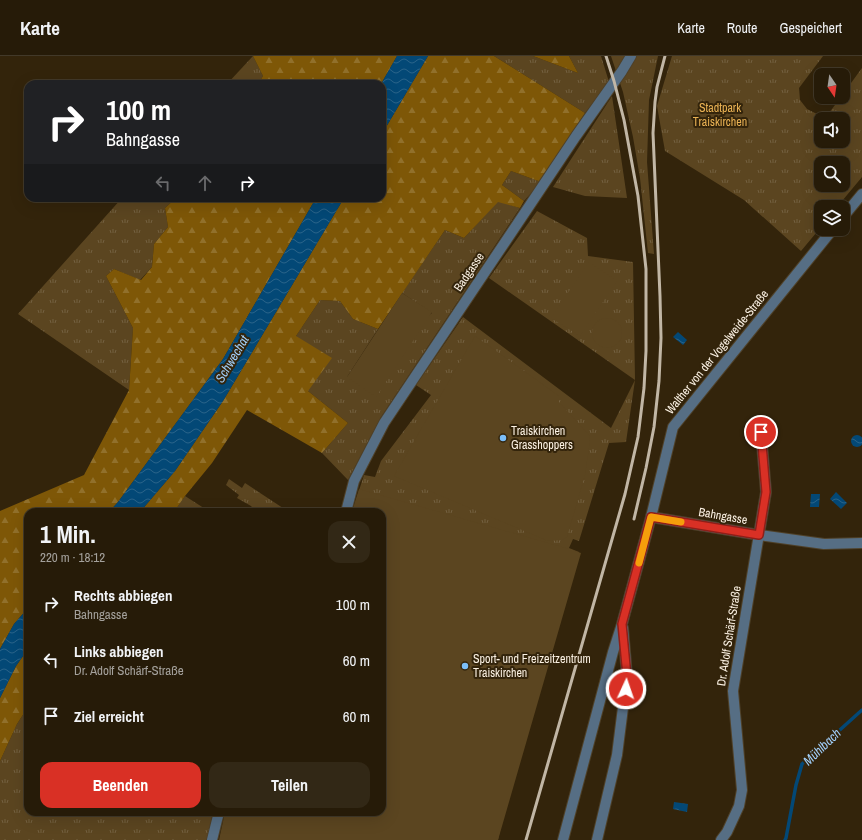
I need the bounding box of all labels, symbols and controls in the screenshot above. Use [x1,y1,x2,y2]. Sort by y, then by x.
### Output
text: Karte [20,15,60,41]
text: Karte [677,19,705,37]
text: Route [727,19,757,37]
text: Gespeichert [779,19,842,37]
north arrow [814,68,850,104]
map controls [814,68,850,236]
text: 100 m [106,91,171,129]
icon: right [40,96,92,148]
park label: Stadtpark Traiskirchen [693,100,747,130]
button: sound [814,112,850,148]
text: Bahngasse [106,127,180,152]
button: search [814,156,850,192]
icon: left [152,172,174,194]
icon: ahead [194,172,216,194]
icon: right [236,172,258,194]
button: layers [814,200,850,236]
street label: Badgasse [450,249,488,295]
street label: Walther von der Vogelweide-Straße [662,287,772,417]
water label: Schwechat [211,331,253,386]
pin [744,415,778,449]
icon: arrive [750,421,772,443]
place label: Traiskirchen Grasshoppers [511,423,573,453]
marker: Traiskirchen Grasshoppers [498,433,508,443]
street label: Bahngasse [697,504,749,528]
text: 1 Min. [40,518,96,550]
button: close [328,521,370,563]
text: 220 m · 18:12 [40,549,105,566]
text: Rechts abbiegen [74,585,172,606]
street label: Dr. Adolf Schärf-Straße [713,585,745,687]
icon: right [40,593,62,615]
text: 100 m [336,594,370,615]
text: Bahngasse [74,606,127,623]
text: Links abbiegen [74,641,164,662]
icon: left [40,649,62,671]
text: 60 m [343,650,370,671]
place label: Sport- und Freizeitzentrum Traiskirchen [473,651,591,681]
marker: Sport- und Freizeitzentrum Traiskirchen [460,661,470,671]
text: Dr. Adolf Schärf-Straße [74,662,184,679]
position arrow [605,668,647,710]
icon: arrive [40,705,62,727]
text: Ziel erreicht [74,706,144,727]
text: 60 m [343,706,370,727]
water label: Mühlbach [799,725,845,769]
button: Beenden [40,762,201,808]
button: Teilen [209,762,370,808]

